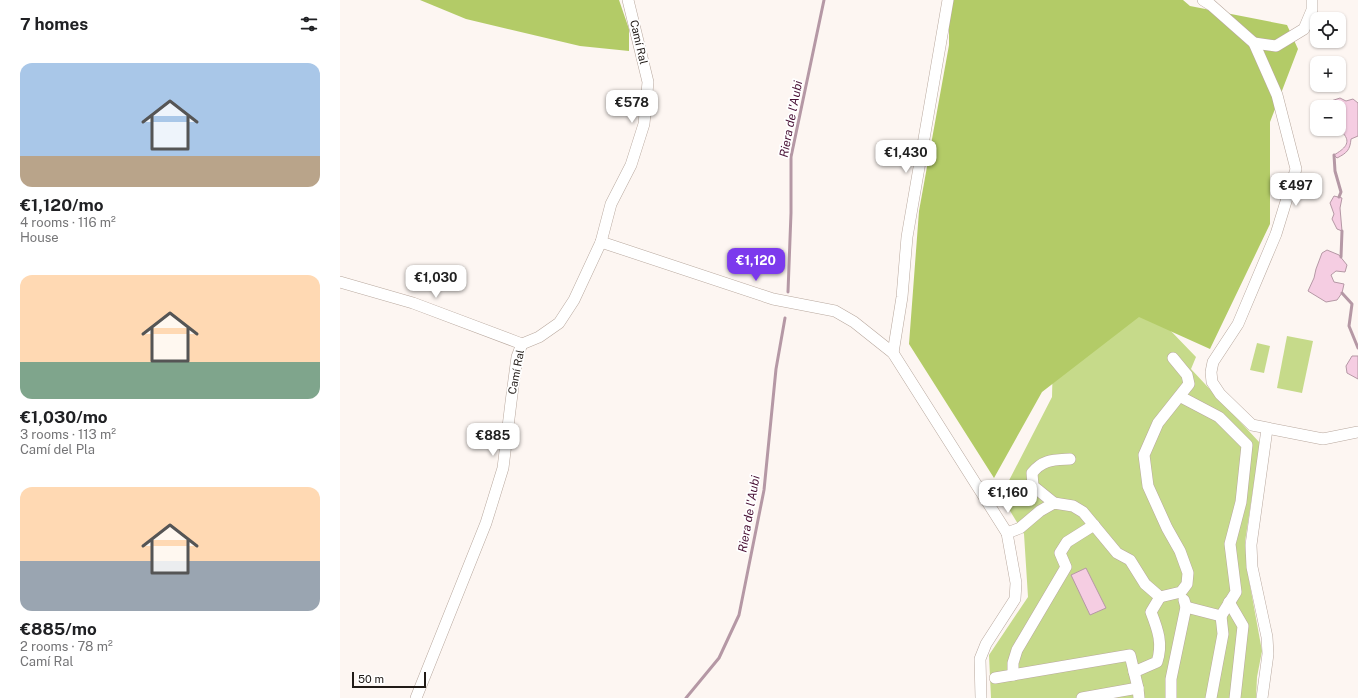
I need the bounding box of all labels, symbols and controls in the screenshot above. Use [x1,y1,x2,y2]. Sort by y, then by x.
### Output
map controls [1310,12,1346,136]
button: locate [1310,12,1346,48]
icon: filters [298,13,320,35]
text: 7 homes [20,14,88,34]
street label: Camí Ral [628,19,650,65]
button: + [1310,56,1346,92]
water label: Riera de l'Aubi [777,79,805,158]
icon: home [134,89,206,161]
pin: €578 [608,90,656,124]
text: €578 [615,95,649,110]
button: − [1310,100,1346,136]
pin: €1,430 [873,140,939,174]
text: €1,430 [884,145,928,160]
pin: €497 [1272,173,1320,207]
text: €497 [1279,178,1313,193]
text: €1,120/mo [20,195,104,215]
text: 4 rooms · 116 m² [20,215,116,230]
text: House [20,230,59,245]
pin: €1,120 [723,248,789,282]
text: €1,120 [736,253,776,268]
pin: €1,030 [403,265,469,299]
text: €1,030 [415,270,457,285]
icon: home [134,301,206,373]
street label: Camí Ral [506,349,526,395]
text: €1,030/mo [20,407,108,427]
pin: €885 [469,423,517,457]
text: 3 rooms · 113 m² [20,427,116,442]
text: €885 [476,428,510,443]
text: Camí del Pla [20,442,95,457]
water label: Riera de l'Aubi [735,474,763,553]
pin: €1,160 [975,480,1041,514]
text: €1,160 [988,485,1028,500]
icon: home [134,513,206,585]
text: €885/mo [20,619,97,639]
text: 2 rooms · 78 m² [20,639,113,654]
text: Camí Ral [20,654,73,669]
scale bar [352,670,426,689]
text: 50 m [358,673,384,685]

